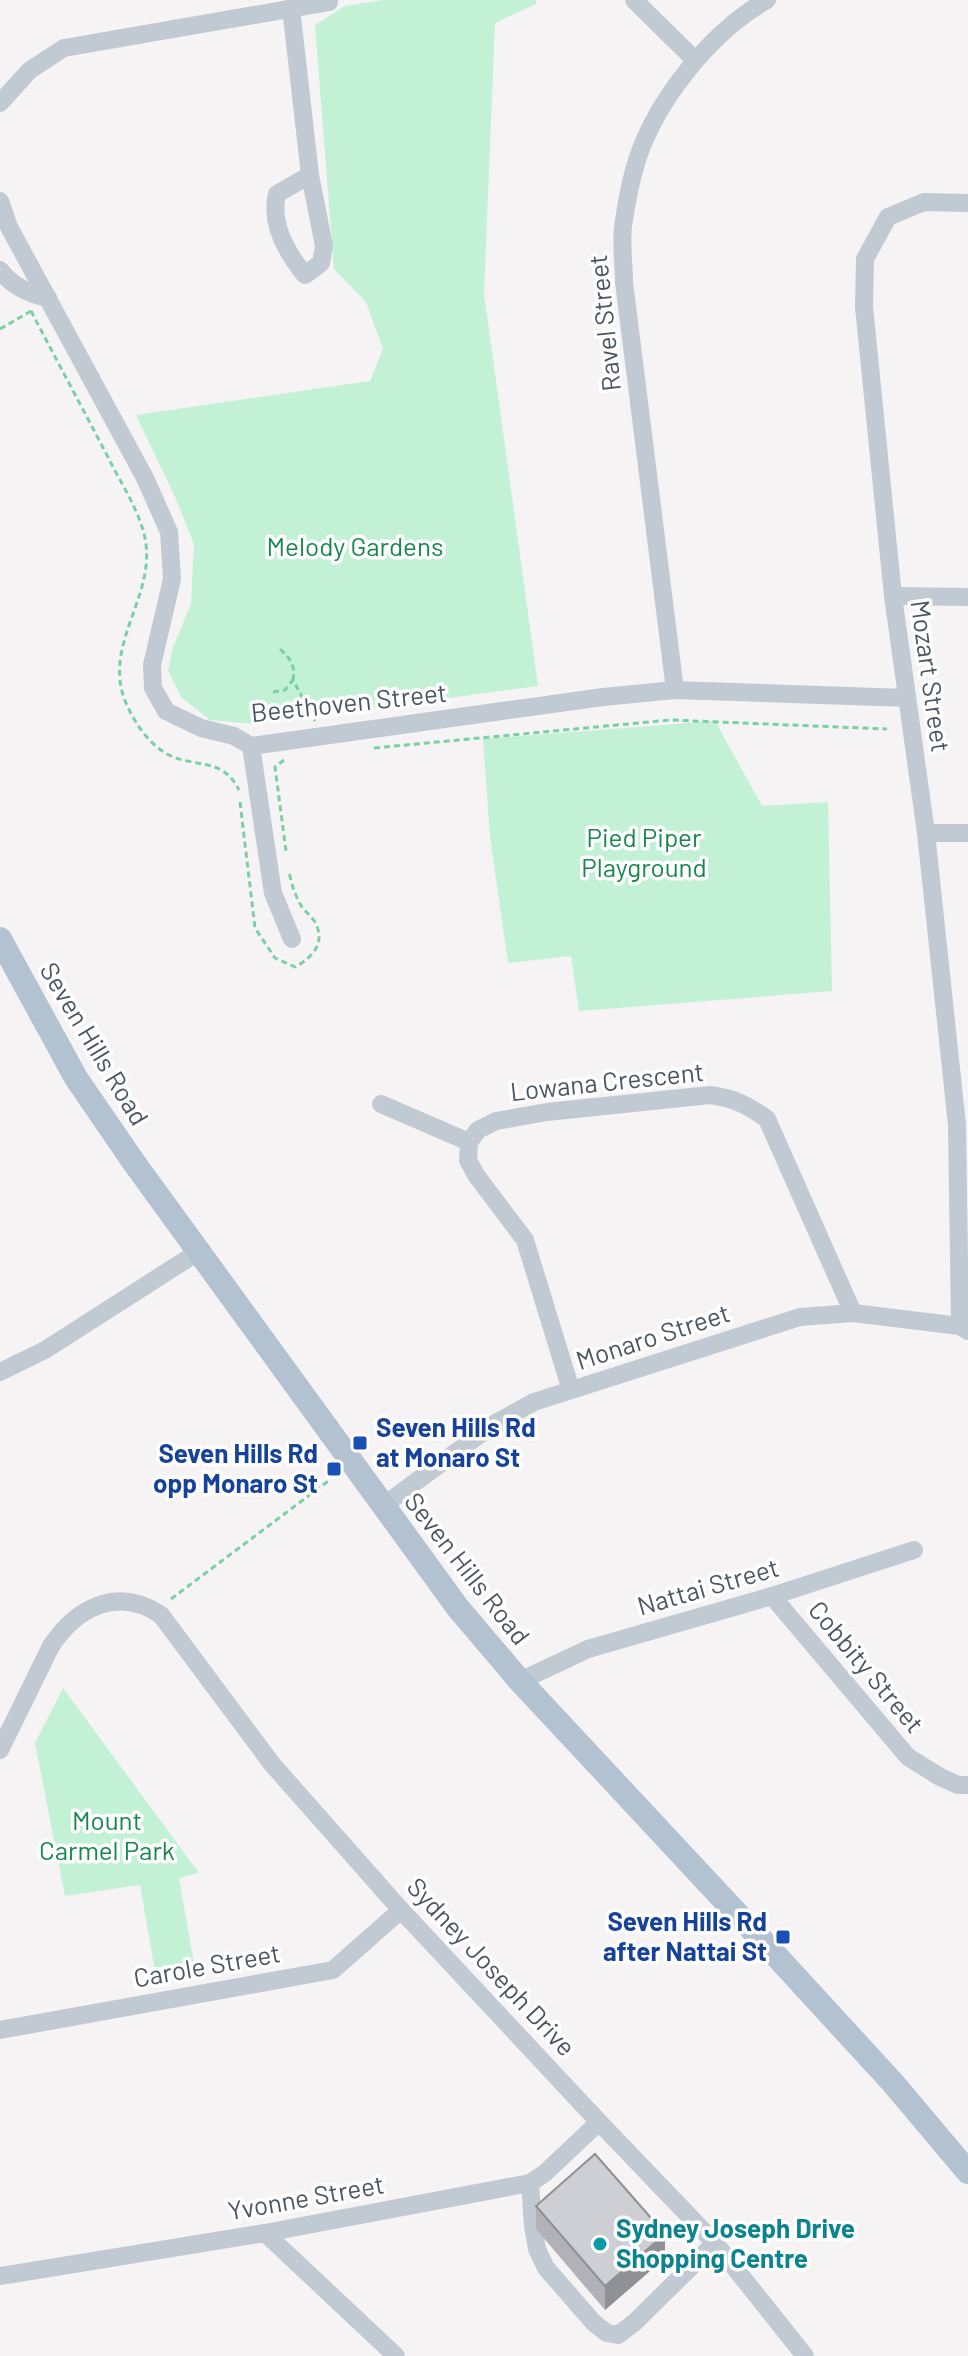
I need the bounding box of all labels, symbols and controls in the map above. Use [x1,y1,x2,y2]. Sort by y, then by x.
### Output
street label: Ravel Street [581,253,626,393]
park label: Melody Gardens [267,530,443,561]
street label: Mozart Street [905,598,957,754]
street label: Beethoven Street [249,676,448,727]
park label: Pied Piper Playground [581,821,707,882]
street label: Seven Hills Road [34,956,156,1130]
street label: Lowana Crescent [508,1055,705,1106]
street label: Monaro Street [572,1296,733,1375]
place label: Seven Hills Rd at Monaro St [376,1411,536,1472]
marker: Seven Hills Rd at Monaro St [351,1434,369,1452]
place label: Seven Hills Rd opp Monaro St [153,1437,318,1498]
marker: Seven Hills Rd opp Monaro St [325,1460,343,1478]
street label: Seven Hills Road [399,1486,537,1650]
street label: Nattai Street [633,1551,782,1621]
street label: Cobbity Street [803,1594,931,1738]
park label: Mount Carmel Park [39,1804,175,1865]
street label: Sydney Joseph Drive [401,1870,583,2062]
place label: Seven Hills Rd after Nattai St [603,1905,767,1966]
marker: Seven Hills Rd after Nattai St [774,1928,792,1946]
street label: Carole Street [131,1936,283,1993]
street label: Yvonne Street [225,2168,386,2225]
place label: Sydney Joseph Drive Shopping Centre [616,2212,855,2273]
marker: Sydney Joseph Drive Shopping Centre [591,2235,609,2253]

